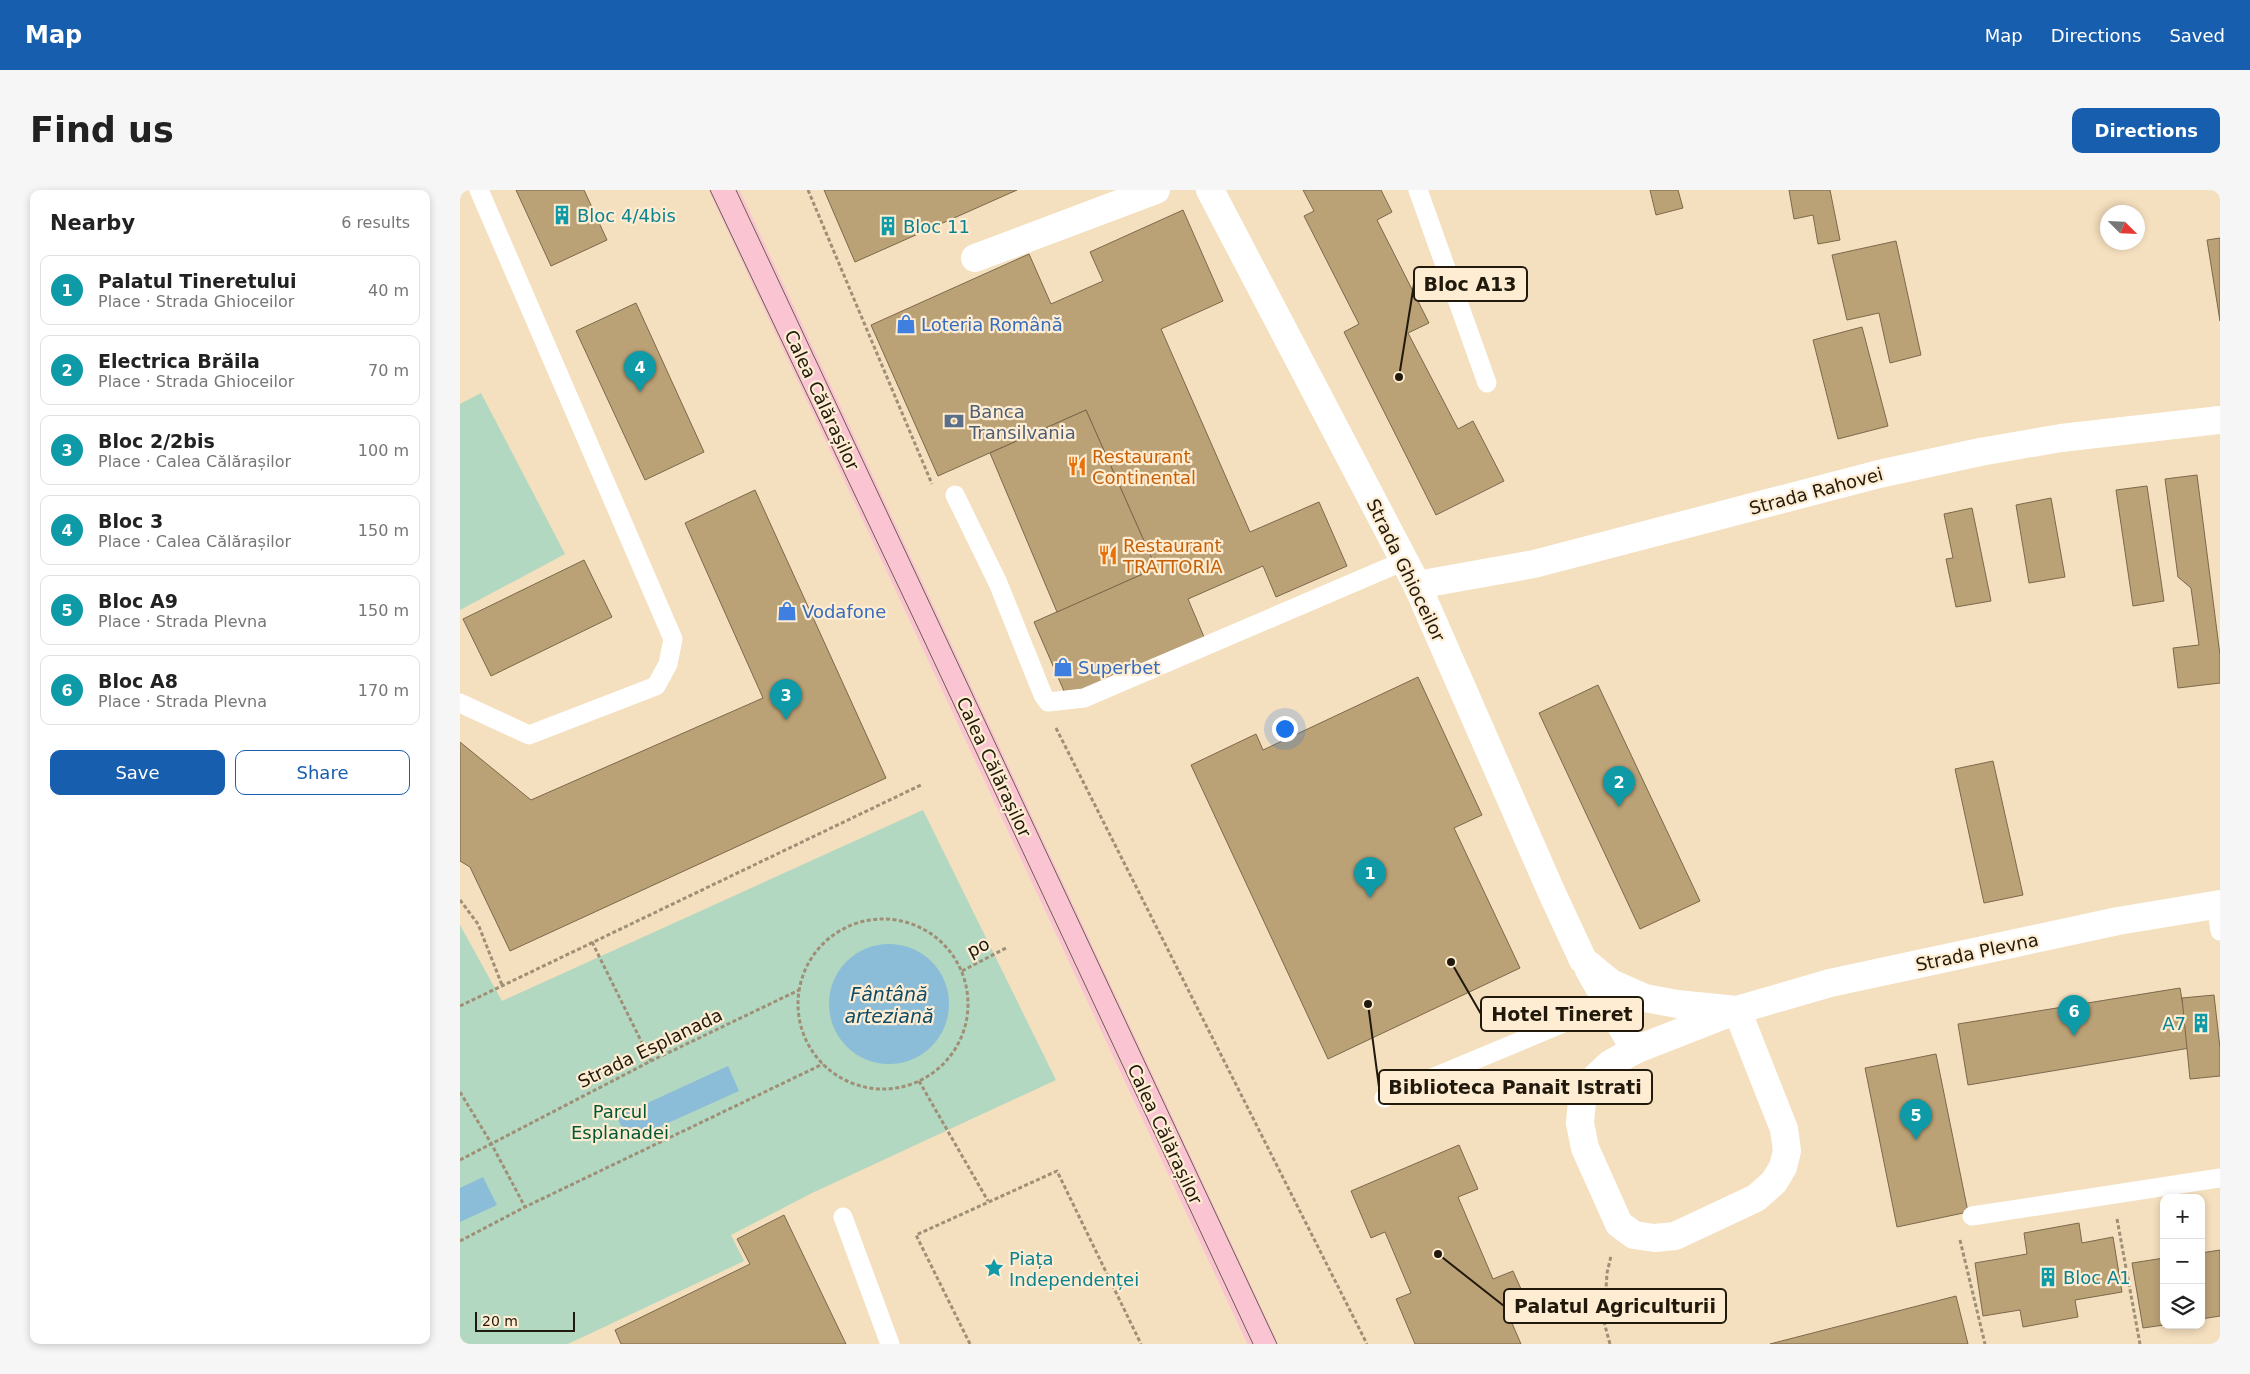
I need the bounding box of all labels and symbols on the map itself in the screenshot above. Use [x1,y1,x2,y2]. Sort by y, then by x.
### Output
building icon: Bloc 4/4bis [551,204,573,226]
place label: Bloc 4/4bis [577,205,676,226]
north arrow [2100,205,2145,250]
building icon: Bloc 11 [877,215,899,237]
place label: Bloc 11 [903,216,970,237]
callout: Bloc A13 [1414,267,1527,301]
text: Bloc A13 [1423,273,1517,295]
shop icon: Loteria Română [895,313,917,335]
place label: Loteria Română [921,314,1063,335]
street label: Calea Călărașilor [780,327,864,474]
pin: 4 [624,351,656,392]
place label: Banca Transilvania [968,401,1076,443]
bank icon: Banca Transilvania [943,410,965,432]
place label: Restaurant Continental [1092,446,1196,488]
restaurant icon: Restaurant Continental [1066,455,1088,477]
street label: Strada Rahovei [1747,463,1885,519]
street label: Strada Ghioceilor [1362,495,1450,645]
place label: Restaurant TRATTORIA [1122,535,1223,577]
restaurant icon: Restaurant TRATTORIA [1097,544,1119,566]
shop icon: Vodafone [776,600,798,622]
place label: Vodafone [802,601,886,622]
shop icon: Superbet [1052,656,1074,678]
place label: Superbet [1078,657,1160,678]
pin: 3 [770,679,802,720]
street label: Calea Călărașilor [952,694,1036,841]
your location [1272,716,1298,742]
pin: 2 [1603,766,1635,807]
pin: 1 [1354,857,1386,898]
street label: Strada Plevna [1914,929,2040,975]
street label: po [963,933,993,961]
water label: Fântână arteziană [844,983,934,1027]
pin: 6 [2058,995,2090,1036]
callout: Hotel Tineret [1481,997,1643,1031]
text: Hotel Tineret [1491,1003,1633,1025]
street label: Strada Esplanada [574,1004,726,1092]
building icon: A7 [2190,1012,2212,1034]
place label: A7 [2162,1013,2186,1034]
street label: Calea Călărașilor [1123,1061,1207,1208]
callout: Biblioteca Panait Istrati [1379,1070,1652,1104]
text: Biblioteca Panait Istrati [1388,1076,1642,1098]
pin: 5 [1900,1099,1932,1140]
park label: Parcul Esplanadei [571,1101,669,1143]
place label: Piața Independenței [1009,1248,1139,1290]
place icon: Piața Independenței [983,1257,1005,1279]
building icon: Bloc A1 [2037,1266,2059,1288]
place label: Bloc A1 [2063,1267,2131,1288]
callout: Palatul Agriculturii [1504,1289,1726,1323]
text: Palatul Agriculturii [1514,1295,1716,1317]
scale bar [475,1309,575,1332]

